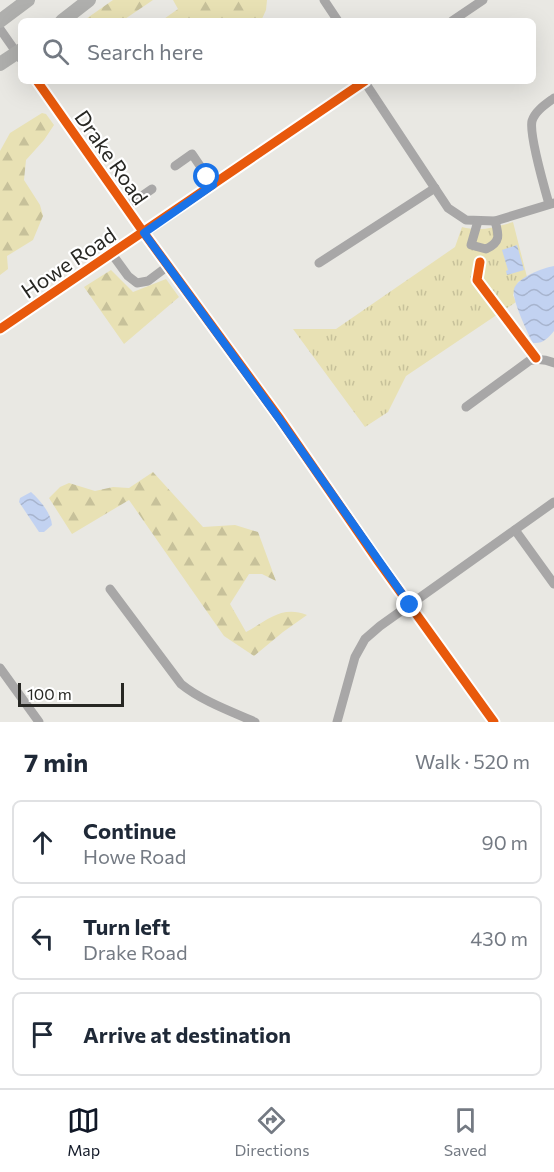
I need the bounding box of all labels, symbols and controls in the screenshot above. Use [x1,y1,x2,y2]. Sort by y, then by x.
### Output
search box [18,18,536,84]
icon: search [39,35,72,68]
text: Search here [87,38,203,65]
street label: Drake Road [70,105,154,209]
route start [193,163,219,189]
street label: Howe Road [16,221,120,303]
route end [396,591,422,617]
scale bar [18,680,124,708]
text: 100 m [27,684,72,703]
text: 7 min [24,746,88,777]
text: Walk · 520 m [415,749,530,773]
text: Continue [83,817,176,844]
icon: ahead [26,826,59,859]
text: 90 m [482,830,528,854]
text: Howe Road [83,844,186,868]
text: Turn left [83,913,170,940]
icon: left [26,922,59,955]
text: 430 m [470,926,528,950]
text: Drake Road [83,940,187,964]
icon: arrive [26,1018,59,1051]
text: Arrive at destination [83,1021,291,1048]
tab: Map [67,1104,100,1159]
tab: Directions [234,1104,309,1159]
tab: Saved [444,1104,487,1159]

